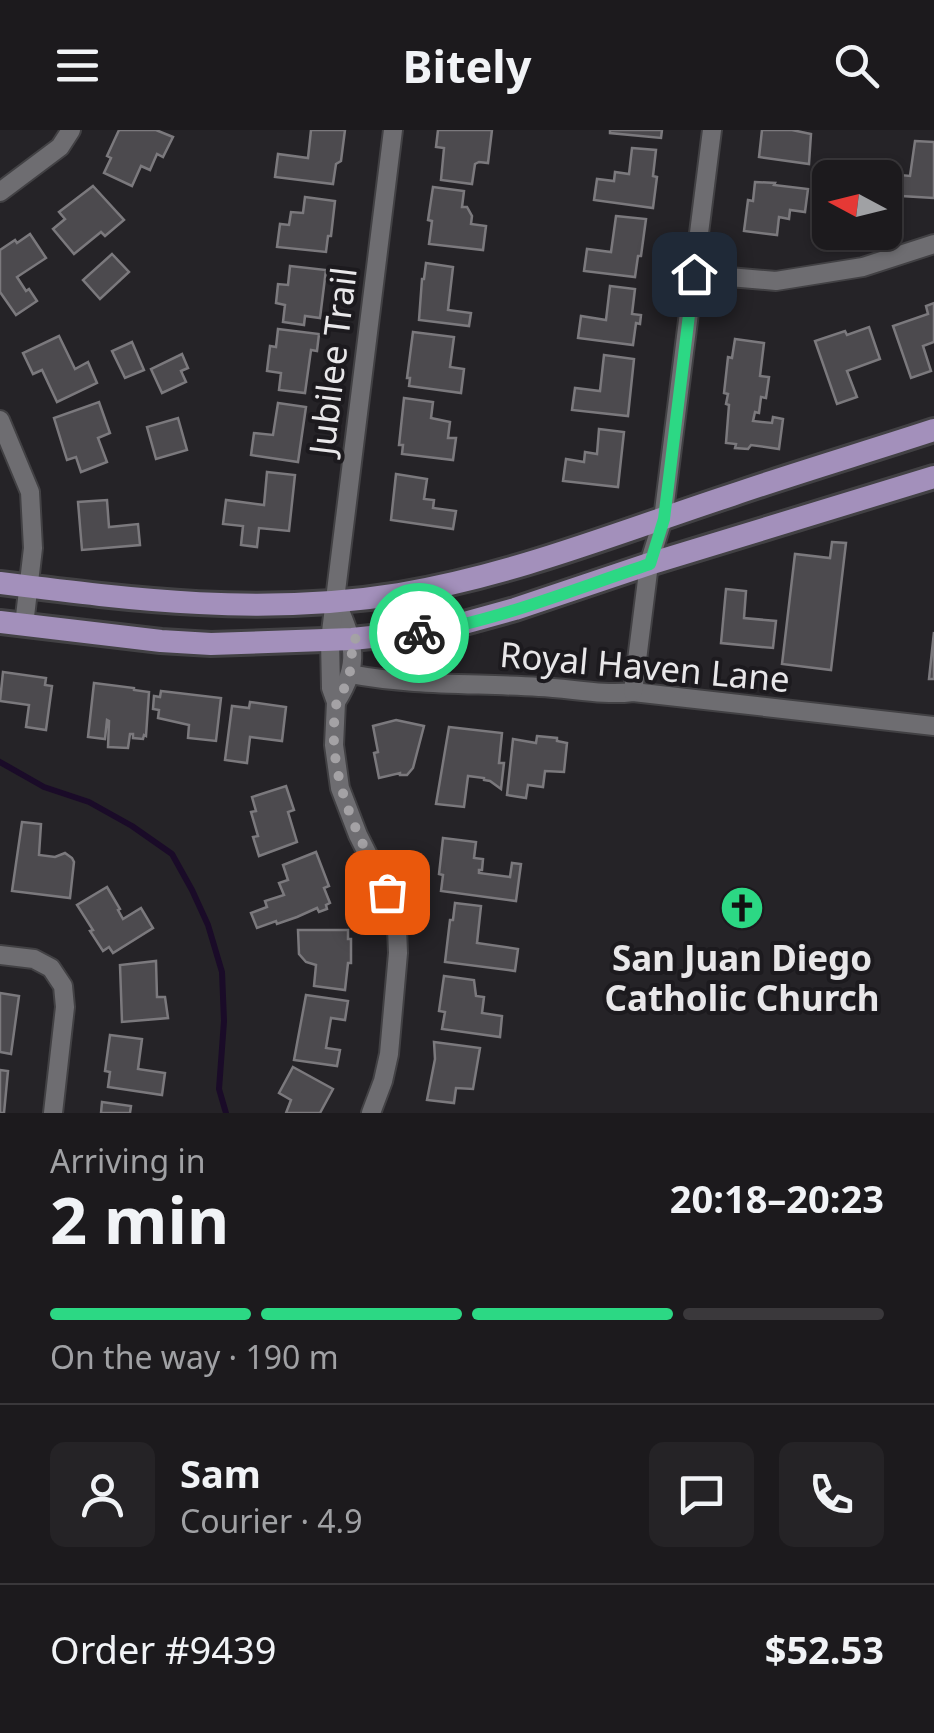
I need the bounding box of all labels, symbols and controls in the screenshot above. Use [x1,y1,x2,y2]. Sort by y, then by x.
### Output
text: Bitely [403,35,531,96]
icon: menu [50,38,105,93]
icon: search [829,38,884,93]
north arrow [812,160,902,250]
map controls [812,160,902,250]
pin [652,232,737,317]
icon: home [667,247,722,302]
street label: Jubilee Trail [297,265,367,460]
courier [369,583,469,683]
icon: bike [392,606,447,661]
street label: Royal Haven Lane [498,630,792,702]
pin [345,850,430,935]
icon: bag [360,865,415,920]
church icon: San Juan Diego Catholic Church [719,885,765,931]
place label: San Juan Diego Catholic Church [604,934,880,1021]
text: Arriving in [50,1139,205,1182]
text: 20:18–20:23 [670,1172,884,1224]
text: 2 min [50,1175,229,1263]
text: On the way · 190 m [50,1335,339,1378]
button: person [50,1442,155,1547]
button: chat [649,1442,754,1547]
button: phone [779,1442,884,1547]
text: Sam [180,1447,261,1499]
text: Courier · 4.9 [180,1499,363,1542]
text: Order #9439 [50,1623,276,1675]
text: $52.53 [765,1623,884,1675]

